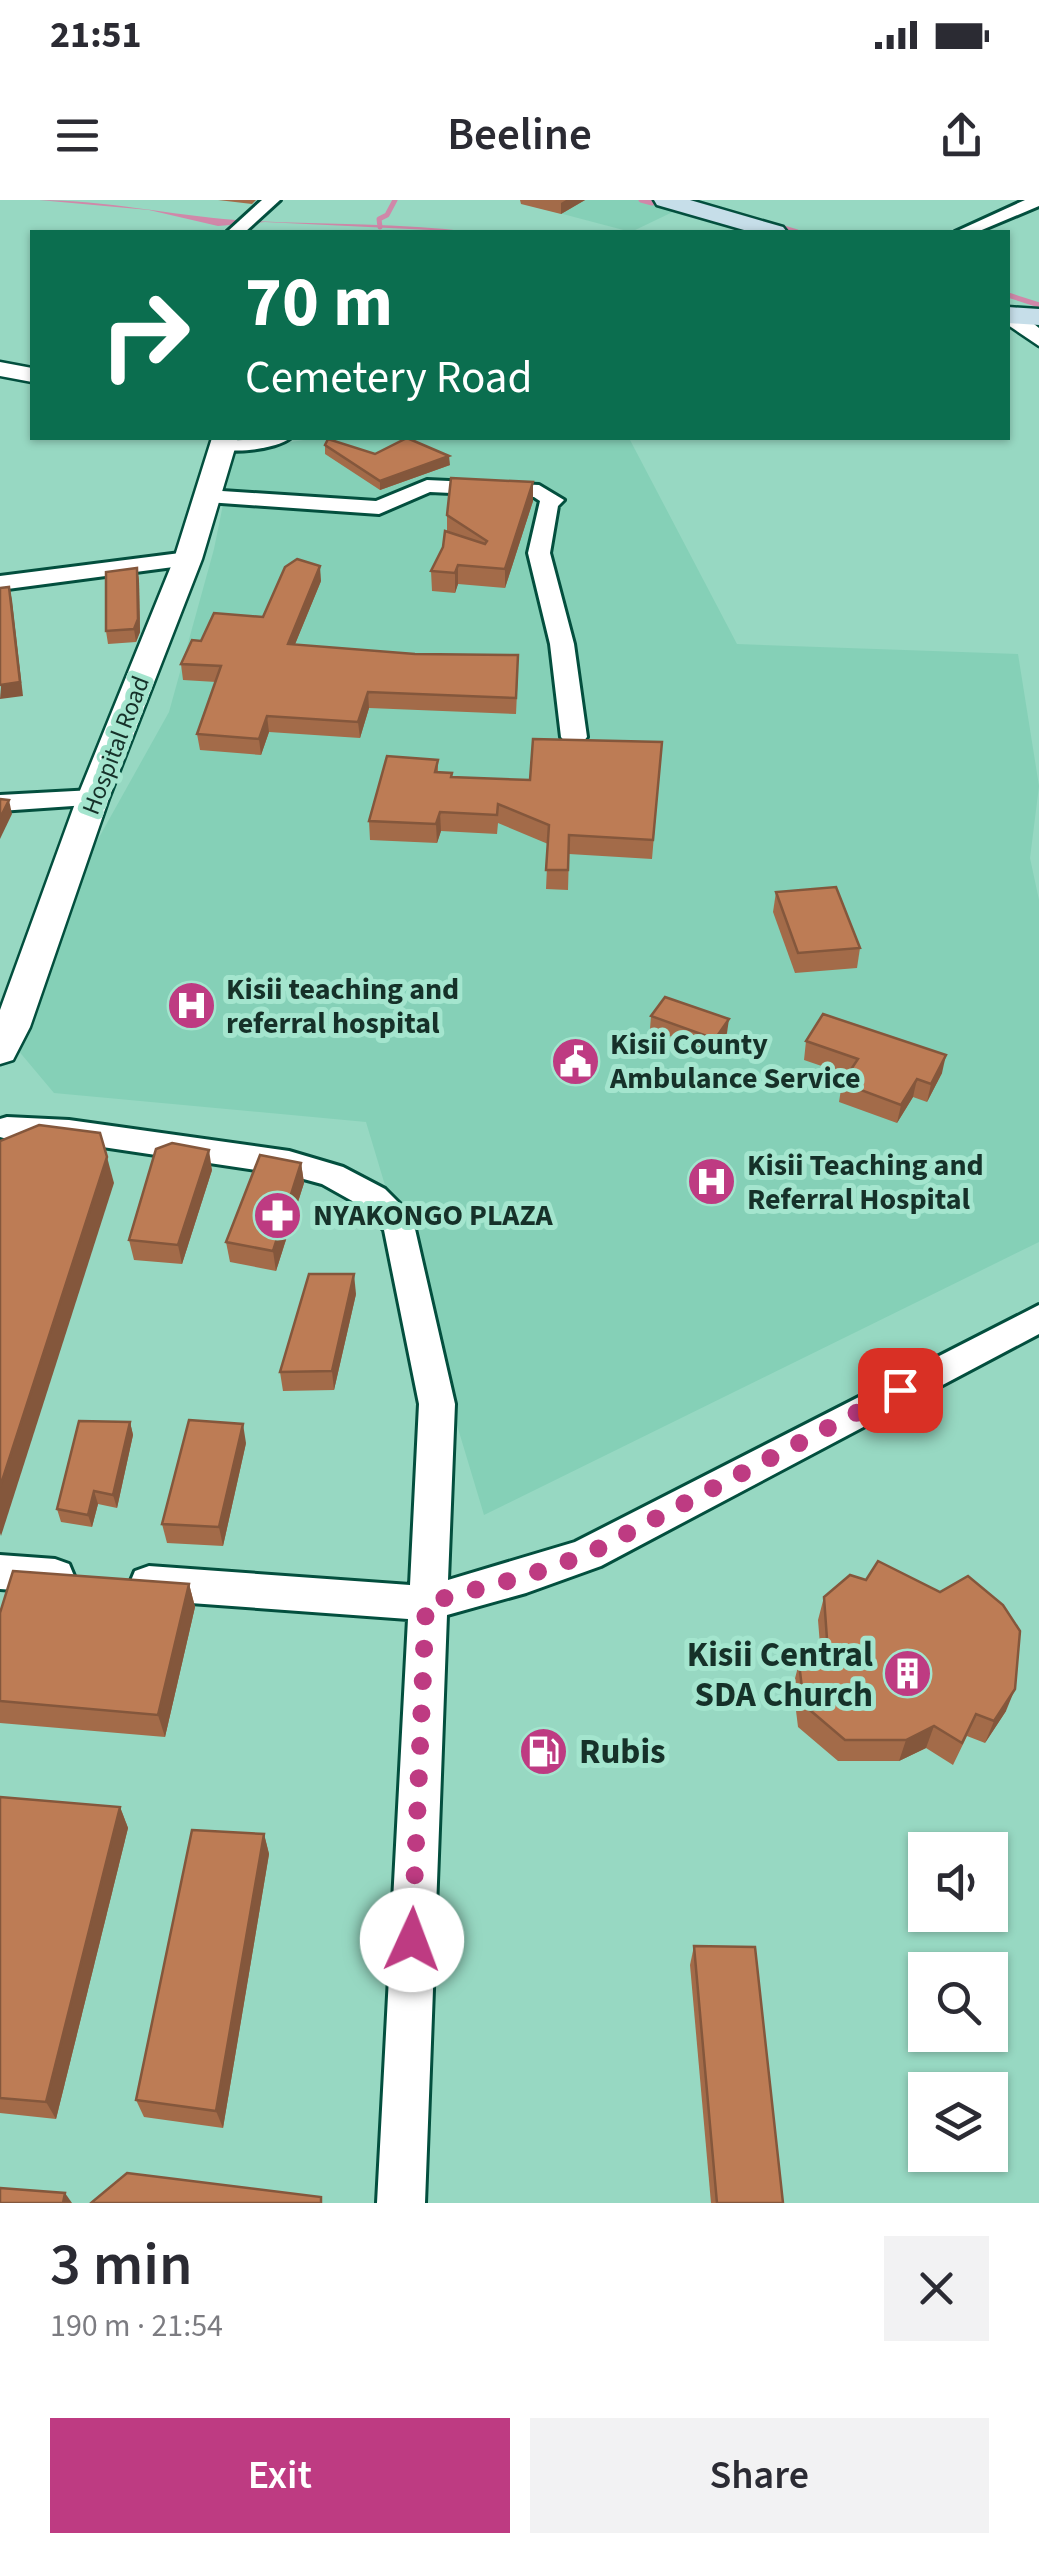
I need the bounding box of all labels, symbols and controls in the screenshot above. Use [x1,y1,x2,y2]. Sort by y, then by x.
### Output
text: 21:51 [50,8,142,62]
text: Beeline [447,103,592,167]
icon: menu [50,108,105,163]
icon: share [934,108,989,163]
text: 70 m [245,253,393,353]
icon: right [80,270,210,400]
text: Cemetery Road [245,346,532,410]
street label: Hospital Road [73,671,159,820]
place label: Kisii teaching and referral hospital [226,968,459,1045]
hospital icon: Kisii teaching and referral hospital [165,980,217,1032]
place label: Kisii County Ambulance Service [609,1023,861,1100]
public building icon: Kisii County Ambulance Service [549,1035,601,1087]
place label: Kisii Teaching and Referral Hospital [747,1144,984,1221]
hospital icon: Kisii Teaching and Referral Hospital [686,1156,738,1208]
pharmacy icon: NYAKONGO PLAZA [252,1189,304,1241]
place label: NYAKONGO PLAZA [313,1194,554,1237]
pin [858,1348,943,1433]
icon: arrive [873,1363,928,1418]
place label: Kisii Central SDA Church [687,1630,873,1720]
building icon: Kisii Central SDA Church [882,1648,934,1700]
fuel station icon: Rubis [518,1725,570,1777]
place label: Rubis [579,1727,666,1777]
map controls [908,1832,1008,2172]
button: sound [908,1832,1008,1932]
position arrow [360,1888,464,1992]
button: search [908,1952,1008,2052]
button: layers [908,2072,1008,2172]
text: 3 min [50,2223,193,2308]
button: close [884,2236,989,2341]
text: 190 m · 21:54 [50,2303,223,2349]
button: Exit [50,2418,510,2533]
button: Share [530,2418,989,2533]

